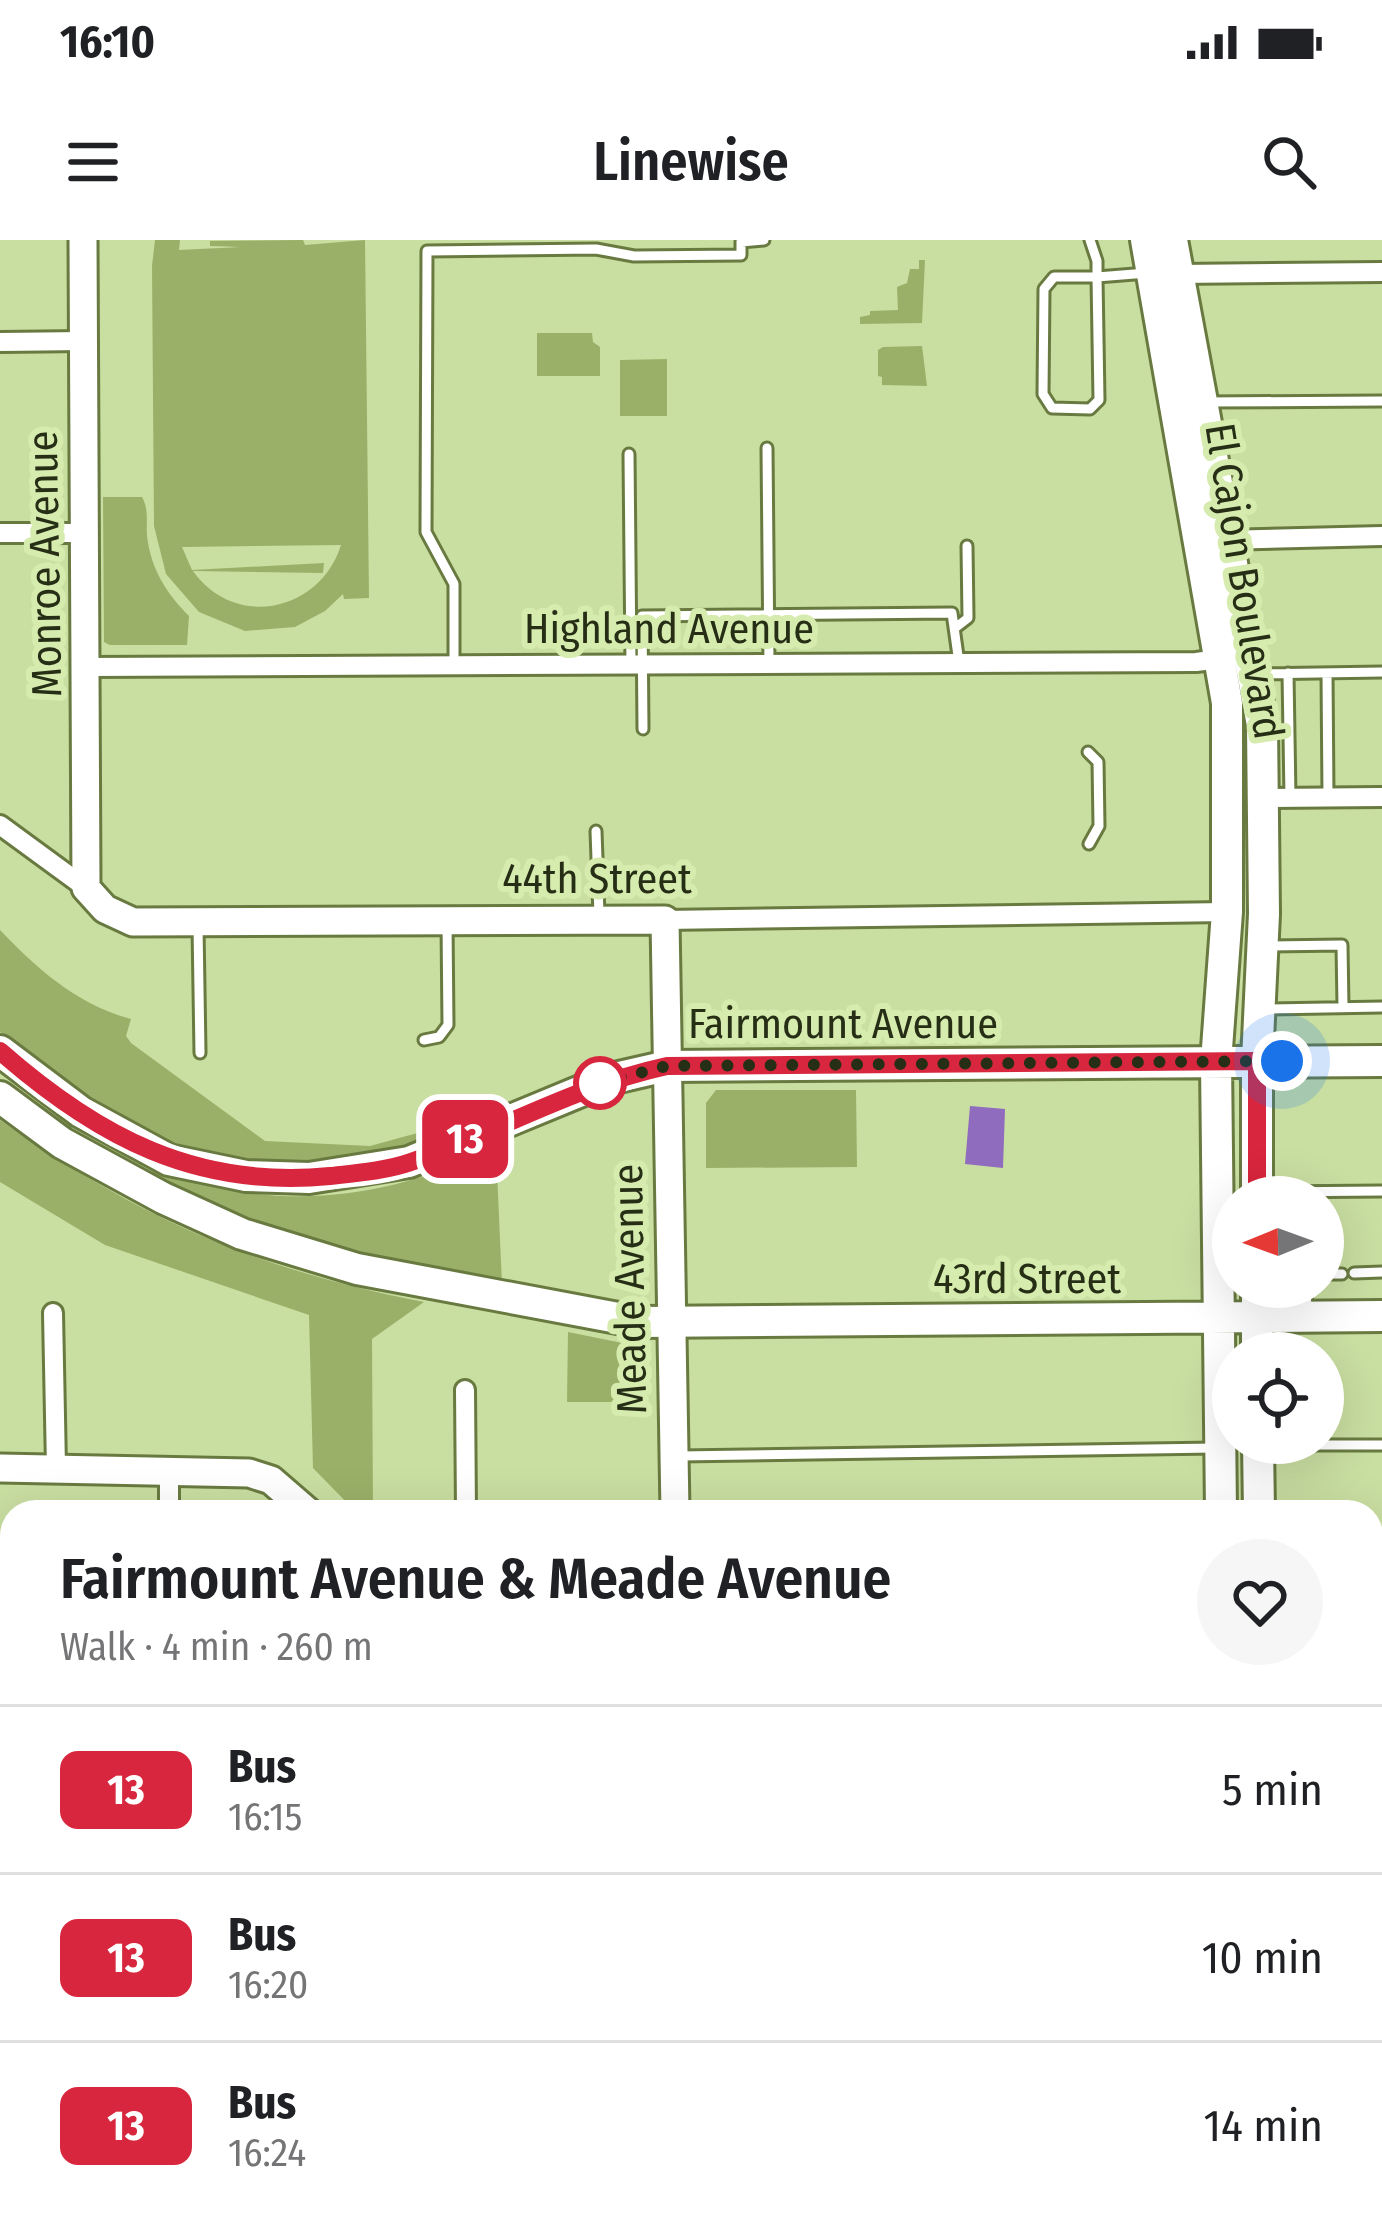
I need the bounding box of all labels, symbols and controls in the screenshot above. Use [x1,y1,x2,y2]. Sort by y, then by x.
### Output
text: 16:10 [60,15,155,69]
icon: menu [60,129,126,195]
icon: search [1256,129,1322,195]
text: Linewise [593,130,789,194]
street label: El Cajon Boulevard [1194,420,1294,743]
street label: Monroe Avenue [18,430,72,698]
street label: Highland Avenue [524,604,814,654]
street label: 44th Street [502,854,692,904]
street label: Fairmount Avenue [688,999,998,1049]
your location [1252,1031,1312,1091]
unlabelled marker [575,1058,625,1108]
line badge: 13 [411,1100,519,1178]
text: 13 [446,1114,484,1164]
street label: Meade Avenue [603,1163,657,1414]
north arrow [1212,1176,1344,1308]
map controls [1212,1176,1344,1464]
street label: 43rd Street [933,1254,1121,1304]
button: locate [1212,1332,1344,1464]
button: heart [1197,1539,1323,1665]
text: Fairmount Avenue & Meade Avenue [60,1545,891,1613]
text: Walk · 4 min · 260 m [60,1624,373,1670]
text: Bus [228,1740,296,1794]
text: 5 min [1222,1763,1323,1817]
text: 13 [107,1765,145,1815]
text: 16:15 [228,1794,302,1840]
text: Bus [228,1908,296,1962]
text: 10 min [1202,1931,1323,1985]
text: 13 [107,1933,145,1983]
text: 16:20 [228,1962,308,2008]
text: Bus [228,2076,296,2130]
text: 14 min [1203,2099,1323,2153]
text: 13 [107,2101,145,2151]
text: 16:24 [228,2130,306,2176]

